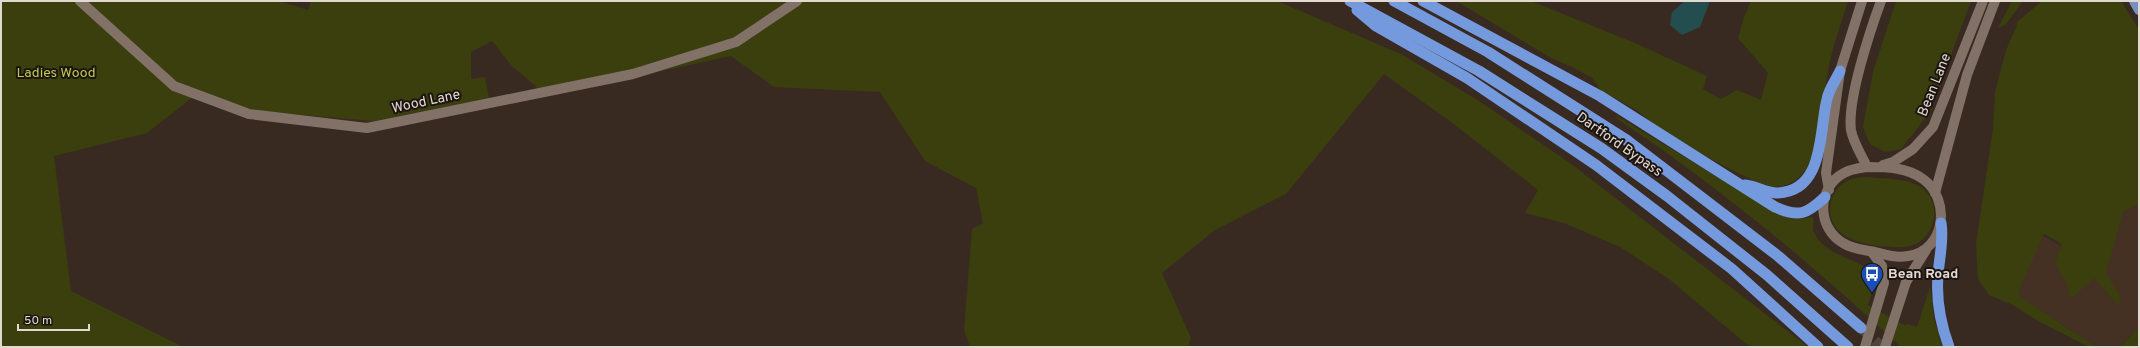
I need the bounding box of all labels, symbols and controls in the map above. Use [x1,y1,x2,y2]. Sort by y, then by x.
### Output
street label: Bean Lane [1915,51,1955,119]
park label: Ladies Wood [16,65,96,82]
street label: Wood Lane [390,86,462,118]
street label: Dartford Bypass [1573,109,1665,181]
bus stop icon: Bean Road [1859,261,1885,294]
place label: Bean Road [1888,266,1958,283]
scale bar [18,306,89,332]
text: 50 m [24,313,52,329]

